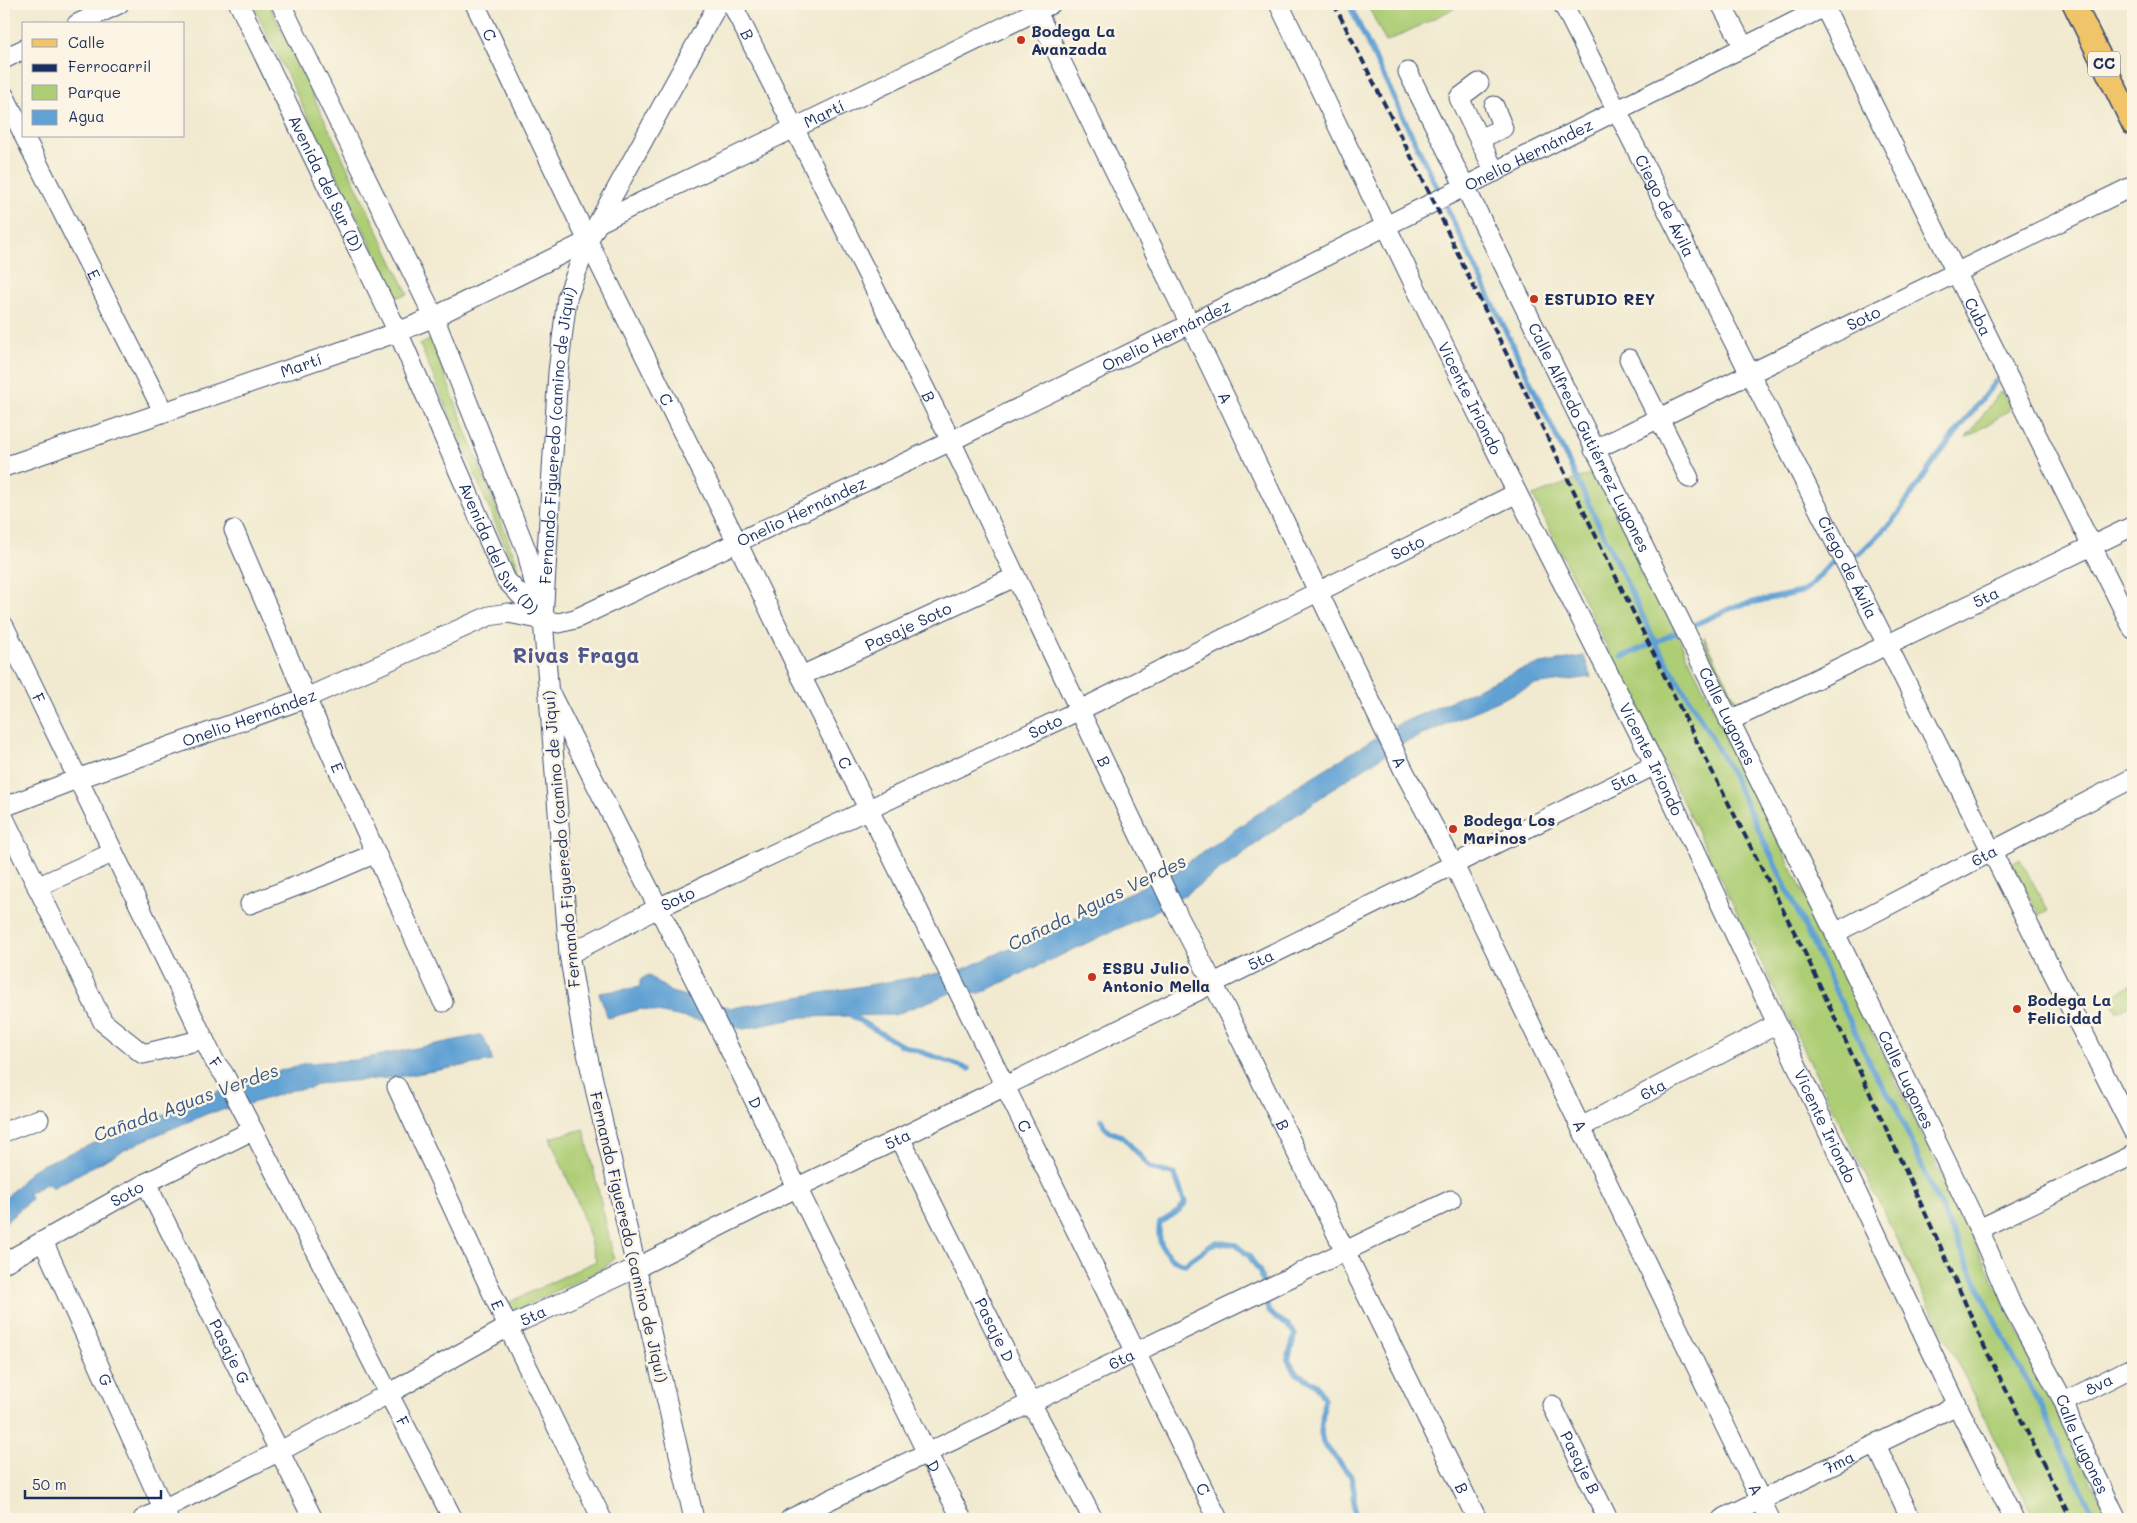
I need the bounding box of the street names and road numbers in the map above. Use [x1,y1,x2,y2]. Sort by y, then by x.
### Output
street label: C [478,25,502,44]
street label: B [736,25,759,43]
road number: CC [2088,52,2120,76]
street label: Martí [800,95,848,132]
street label: Avenida del Sur (D) [284,111,368,254]
street label: Onelio Hernández [1461,113,1596,195]
street label: Ciego de Ávila [1631,151,1700,260]
street label: E [83,265,106,283]
street label: Fernando Figueredo (camino de Jiquí) [534,283,580,585]
street label: Onelio Hernández [1098,294,1234,376]
street label: Cuba [1960,294,1997,339]
street label: Soto [1843,300,1884,335]
street label: Calle Alfredo Gutiérrez Lugones [1524,319,1655,556]
street label: Vicente Iriondo [1434,338,1507,458]
street label: Martí [277,348,325,382]
street label: B [918,387,941,405]
street label: A [1214,388,1238,407]
street label: C [655,389,679,409]
street label: Onelio Hernández [733,472,870,551]
street label: Avenida del Sur (D) [455,479,544,618]
street label: Ciego de Ávila [1814,512,1883,622]
street label: Soto [1387,530,1428,564]
street label: 5ta [1969,581,2002,612]
street label: Pasaje Soto [861,597,954,655]
street label: Calle Lugones [1695,663,1761,769]
street label: Onelio Hernández [179,684,320,751]
street label: F [28,689,51,706]
street label: Fernando Figueredo (camino de Jiquí) [537,690,584,988]
street label: Vicente Iriondo [1615,699,1688,819]
street label: Soto [1025,709,1065,743]
street label: C [833,752,857,772]
street label: B [1093,752,1116,770]
street label: A [1388,752,1412,771]
street label: E [326,759,349,776]
street label: 5ta [1607,765,1640,795]
street label: 6ta [1967,840,2001,871]
street label: Soto [657,881,698,915]
street label: 5ta [1244,944,1277,975]
street label: Calle Lugones [1874,1027,1940,1132]
street label: F [205,1052,227,1072]
street label: Vicente Iriondo [1790,1065,1862,1186]
street label: 6ta [1636,1073,1669,1104]
street label: Fernando Figueredo (camino de Jiquí) [586,1089,673,1384]
street label: D [744,1093,768,1112]
street label: C [1013,1116,1037,1135]
street label: B [1272,1116,1295,1134]
street label: A [1569,1116,1592,1135]
street label: 5ta [881,1123,914,1154]
street label: Soto [106,1176,147,1211]
street label: Pasaje D [971,1294,1020,1365]
street label: E [487,1296,510,1313]
street label: 5ta [516,1300,549,1330]
street label: Pasaje G [205,1315,255,1387]
street label: 6ta [1105,1343,1138,1374]
street label: 8va [2081,1368,2116,1400]
street label: G [94,1370,118,1389]
street label: Calle Lugones [2052,1390,2114,1497]
street label: F [392,1412,415,1430]
street label: Pasaje B [1556,1427,1605,1497]
street label: 7ma [1820,1445,1858,1478]
street label: D [923,1456,946,1476]
street label: C [1192,1479,1216,1499]
street label: B [1451,1479,1474,1497]
street label: A [1744,1480,1768,1499]

